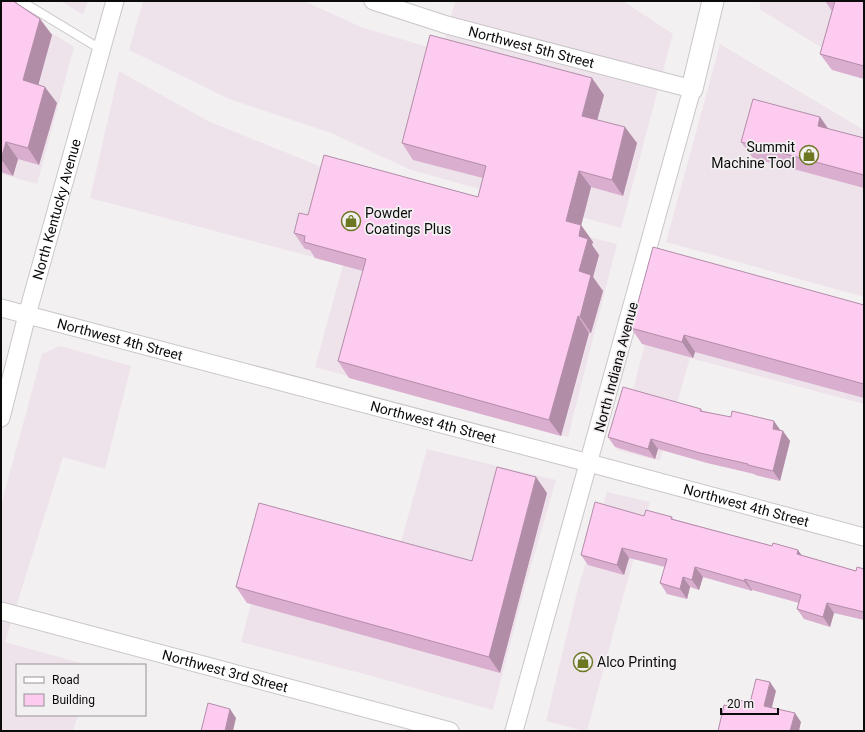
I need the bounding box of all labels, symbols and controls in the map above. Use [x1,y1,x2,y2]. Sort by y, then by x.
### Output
street label: Northwest 5th Street [467,23,596,71]
street label: North Kentucky Avenue [29,137,84,281]
place label: Summit Machine Tool [711,139,795,171]
shop icon: Summit Machine Tool [798,144,820,166]
place label: Powder Coatings Plus [365,205,451,237]
shop icon: Powder Coatings Plus [340,210,362,232]
street label: North Indiana Avenue [591,300,641,434]
street label: Northwest 4th Street [55,315,185,364]
street label: Northwest 4th Street [369,398,498,446]
street label: Northwest 4th Street [682,481,811,530]
street label: Northwest 3rd Street [160,646,290,695]
shop icon: Alco Printing [572,651,594,673]
place label: Alco Printing [597,654,677,670]
legend [16,664,146,716]
text: Road [52,673,80,687]
scale bar [721,690,778,716]
text: Building [52,693,95,707]
text: 20 m [727,697,754,711]

